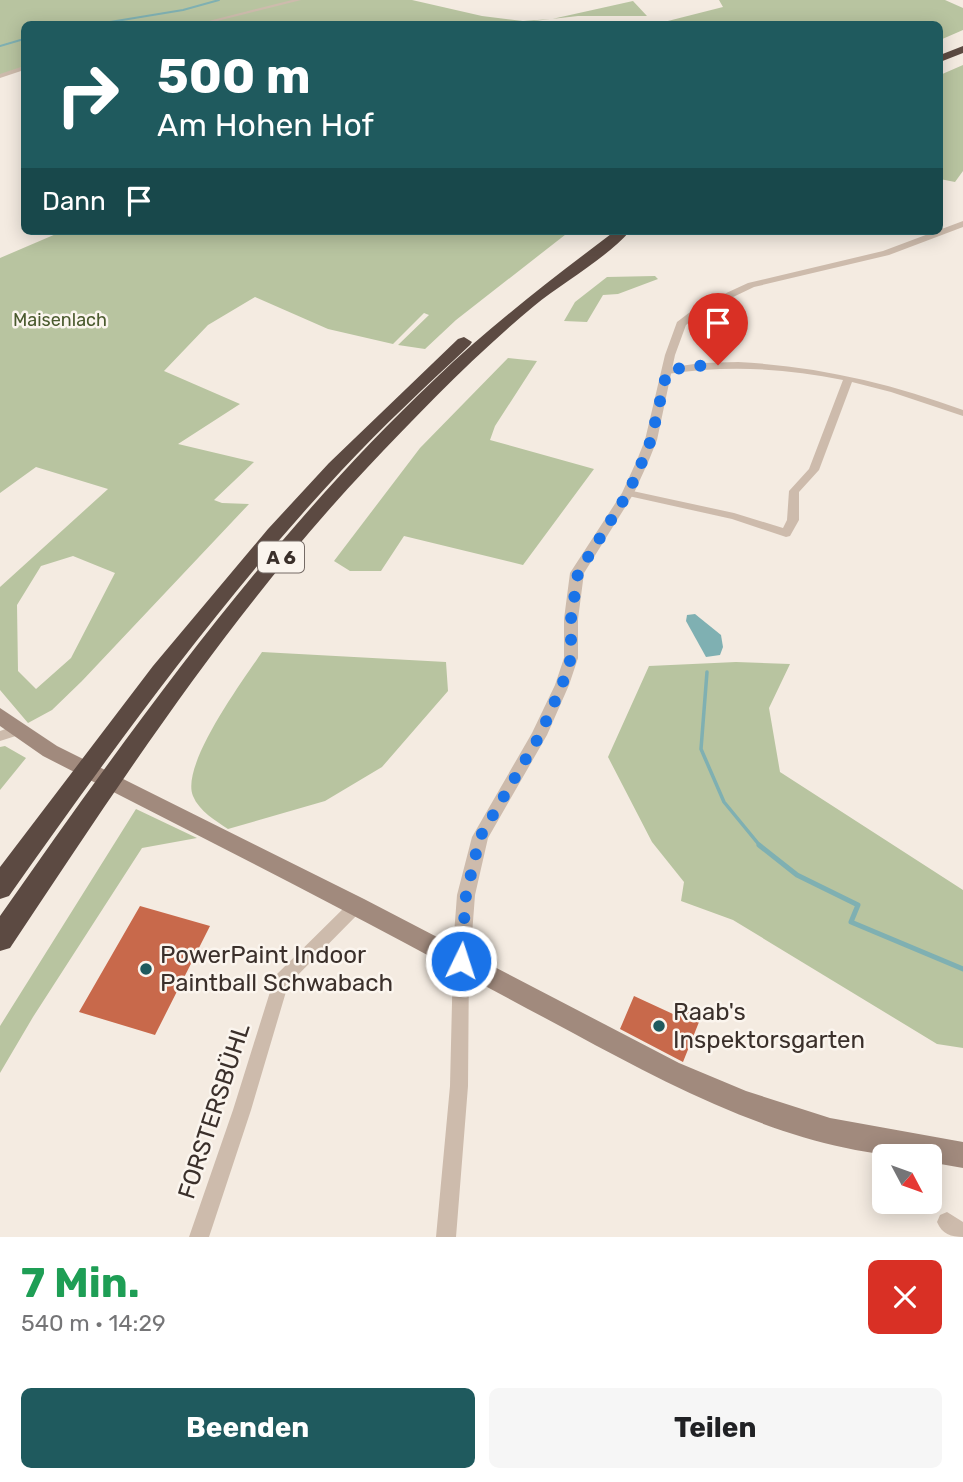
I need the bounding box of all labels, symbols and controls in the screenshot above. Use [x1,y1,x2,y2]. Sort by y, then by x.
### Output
text: 500 m [157,47,311,105]
icon: right [42,49,133,140]
text: Am Hohen Hof [157,106,374,144]
icon: arrive [120,182,158,220]
text: Dann [42,186,106,217]
pin [688,293,748,365]
icon: arrive [699,304,737,342]
park label: Maisenlach [13,309,107,331]
road number: A 6 [258,542,304,572]
position arrow [424,924,498,998]
place label: PowerPaint Indoor Paintball Schwabach [160,941,393,997]
marker: PowerPaint Indoor Paintball Schwabach [138,961,154,977]
place label: Raab's Inspektorsgarten [673,998,865,1054]
marker: Raab's Inspektorsgarten [651,1018,667,1034]
street label: FORSTERSBÜHL [172,1019,256,1202]
north arrow [872,1144,942,1214]
map controls [872,1144,942,1214]
text: 7 Min. [21,1258,140,1308]
button: close [868,1260,942,1334]
text: 540 m · 14:29 [21,1309,166,1337]
button: Beenden [21,1388,475,1468]
button: Teilen [489,1388,942,1468]

